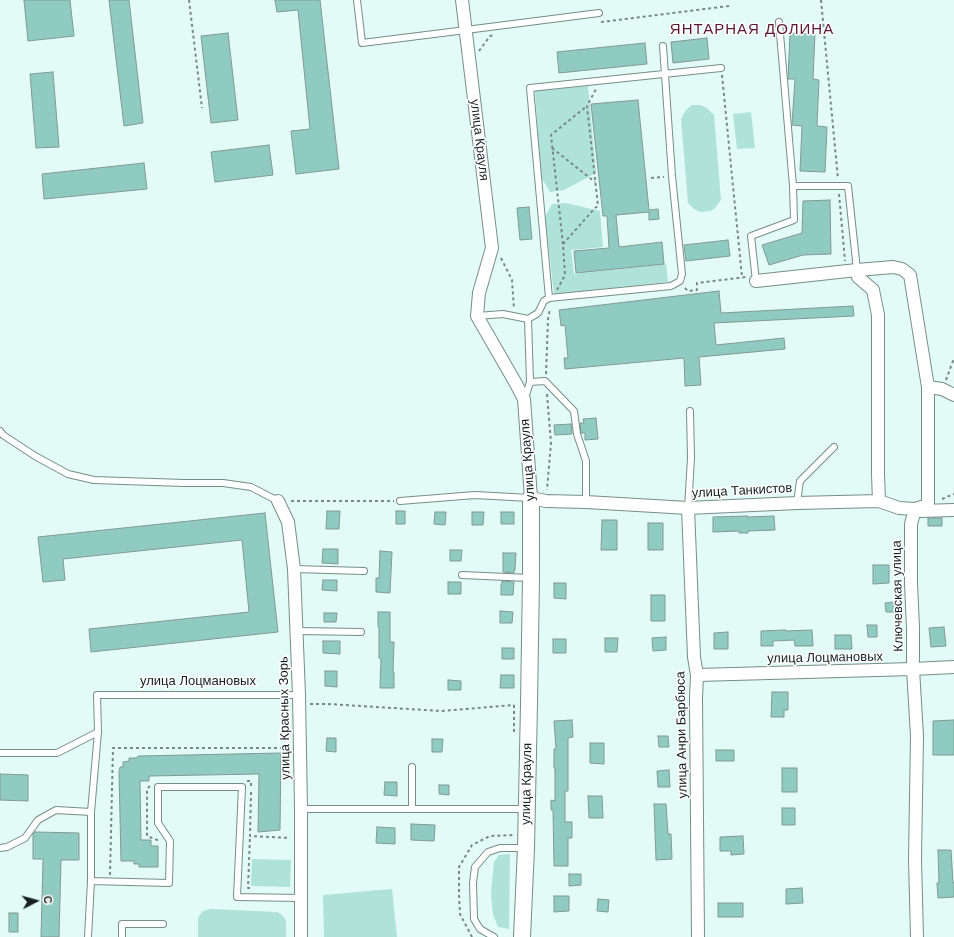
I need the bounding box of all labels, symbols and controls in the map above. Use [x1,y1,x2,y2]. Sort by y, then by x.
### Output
district label: ЯНТАРНАЯ ДОЛИНА [670,21,834,39]
street label: улица Крауля [466,98,492,182]
street label: улица Крауля [517,419,539,501]
street label: улица Танкистов [691,481,793,501]
street label: Ключевская улица [889,540,907,652]
street label: улица Лоцмановых [767,649,883,667]
street label: улица Красных Зорь [276,656,294,780]
street label: улица Анри Барбюса [673,671,691,799]
street label: улица Лоцмановых [140,673,256,689]
street label: улица Крауля [518,743,536,825]
north arrow [16,881,56,921]
text: С [42,895,54,904]

